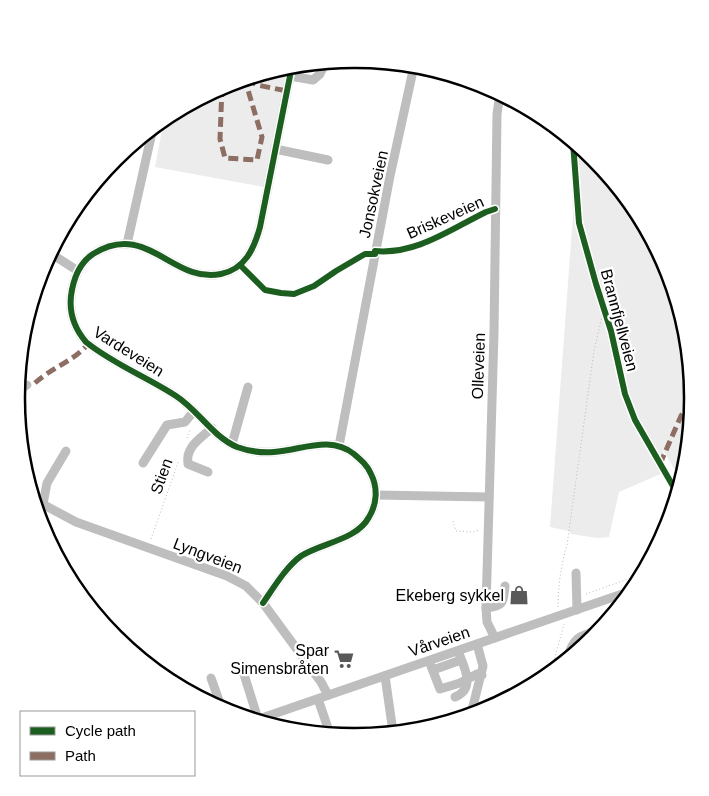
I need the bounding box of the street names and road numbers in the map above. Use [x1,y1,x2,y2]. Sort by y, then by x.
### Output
street label: Jonsokveien [356,149,391,239]
street label: Briskeveien [404,193,486,242]
street label: Brannfjellveien [598,267,641,373]
street label: Vardeveien [90,323,167,380]
street label: Olleveien [469,332,488,400]
street label: Stien [147,456,176,496]
street label: Lyngveien [171,535,245,576]
street label: Vårveien [407,623,472,660]

